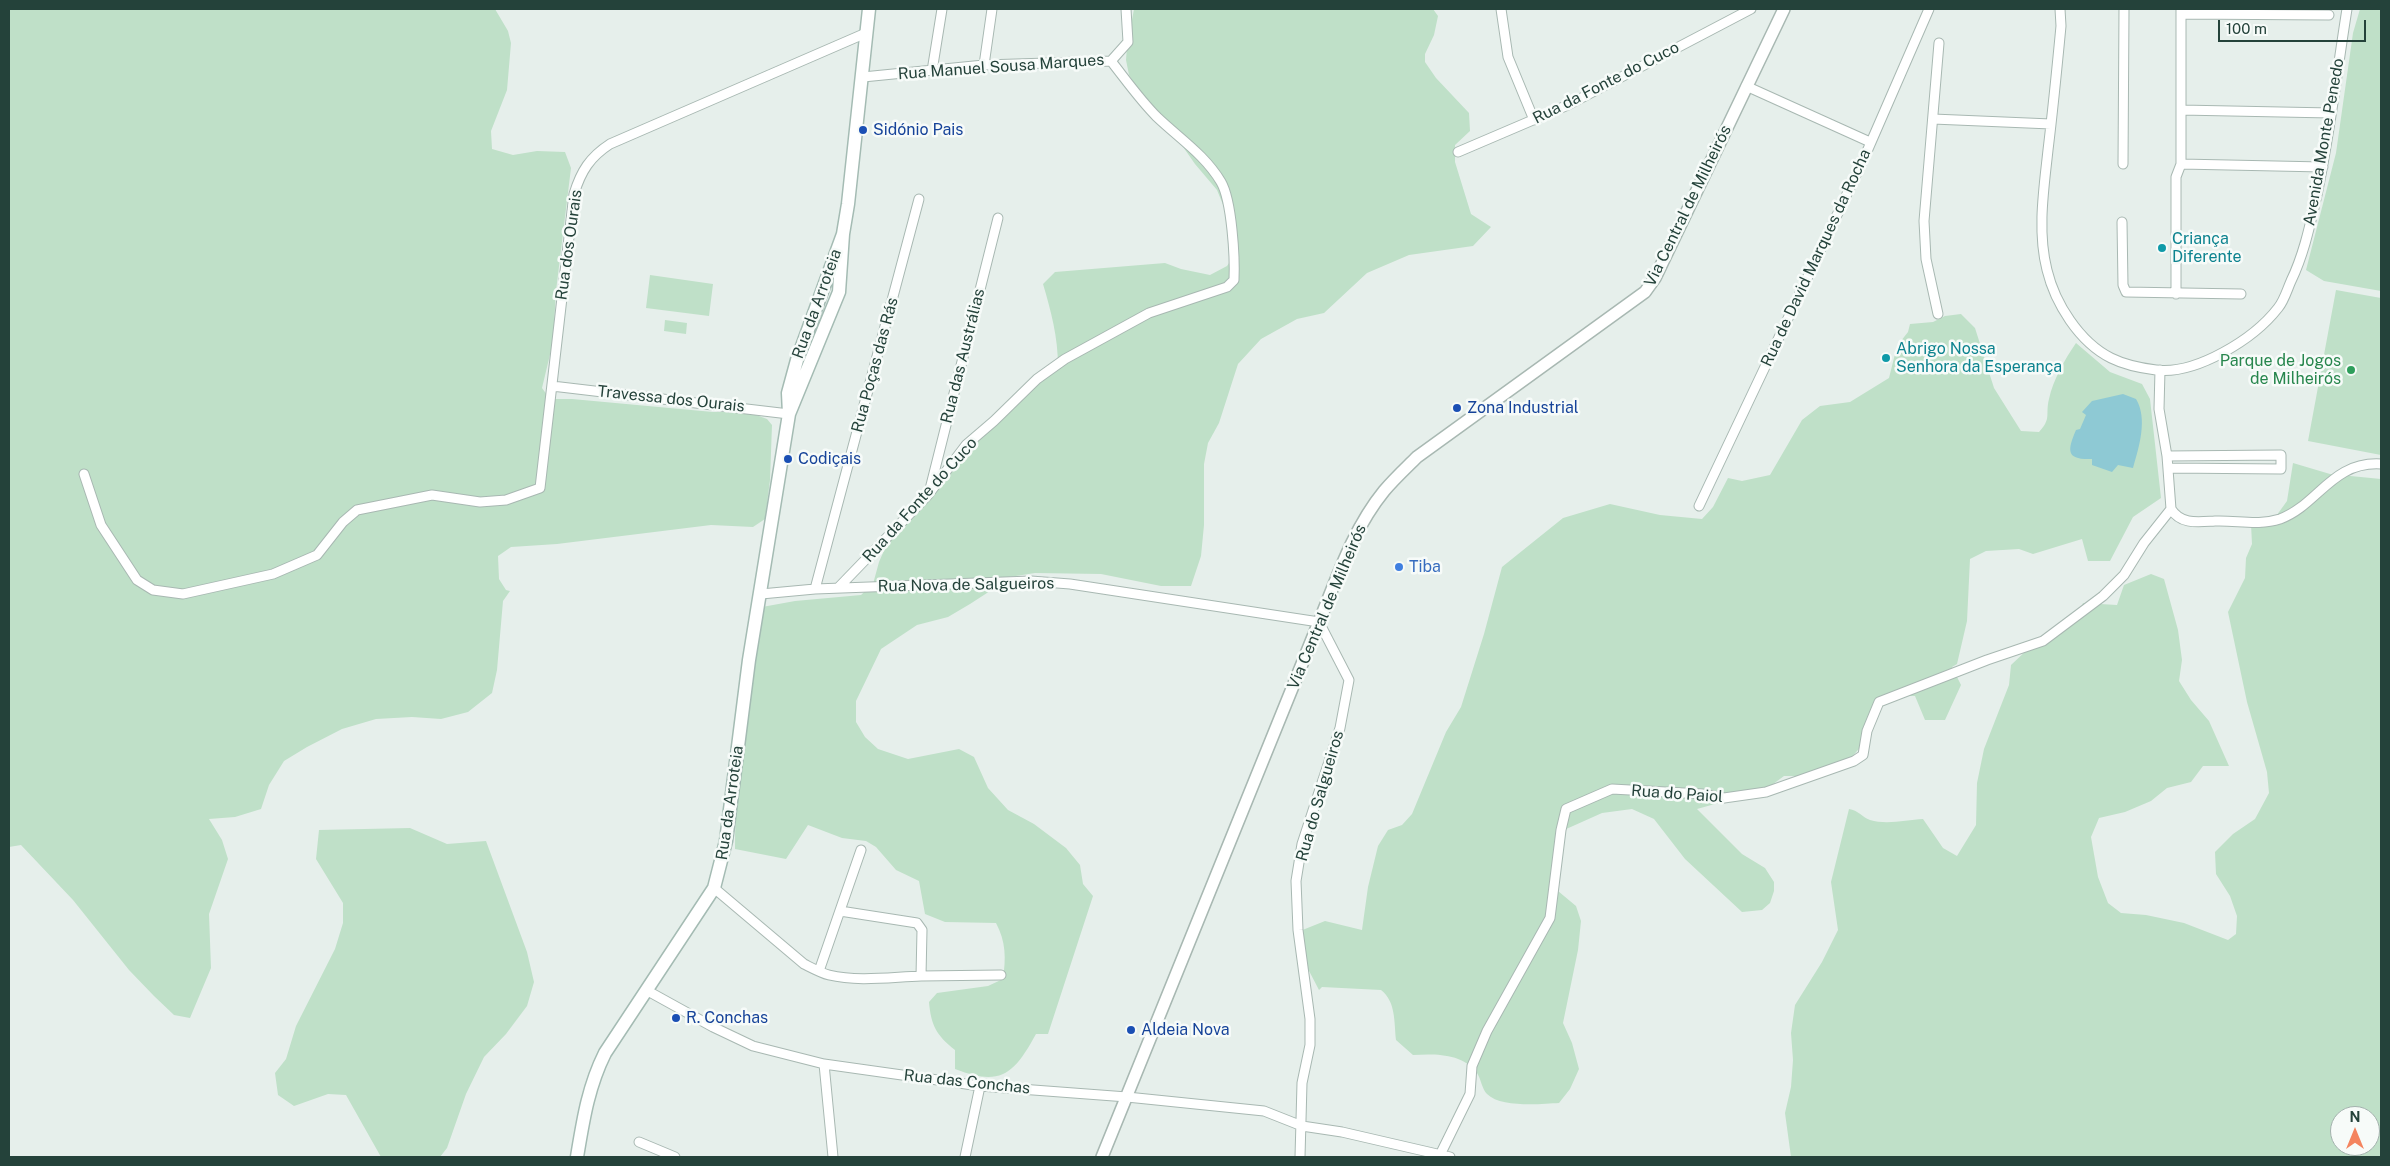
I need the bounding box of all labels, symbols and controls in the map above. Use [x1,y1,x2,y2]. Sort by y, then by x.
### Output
scale bar [2220,10,2368,42]
text: 100 m [2226,20,2267,37]
street label: Rua da Fonte do Cuco [1530,38,1682,128]
street label: Rua Manuel Sousa Marques [897,50,1105,84]
street label: Avenida Monte Penedo [2300,57,2348,227]
place label: Sidónio Pais [873,120,963,140]
street label: Via Central de Milheirós [1641,122,1735,290]
marker: Sidónio Pais [857,124,869,136]
street label: Rua de David Marques da Rocha [1757,146,1875,370]
street label: Rua dos Ourais [552,189,586,301]
place label: Criança Diferente [2172,229,2242,267]
marker: Criança Diferente [2156,242,2168,254]
street label: Rua da Arroteia [788,247,846,361]
street label: Rua das Austrálias [937,287,989,425]
street label: Rua Poças das Rás [848,295,902,435]
place label: Abrigo Nossa Senhora da Esperança [1896,339,2062,377]
place label: Parque de Jogos de Milheirós [2220,351,2341,389]
marker: Abrigo Nossa Senhora da Esperança [1880,352,1892,364]
marker: Parque de Jogos de Milheirós [2345,364,2357,376]
street label: Travessa dos Ourais [596,382,746,416]
place label: Zona Industrial [1467,398,1579,418]
marker: Zona Industrial [1451,402,1463,414]
street label: Rua da Fonte do Cuco [859,434,981,566]
place label: Codiçais [798,449,861,469]
marker: Codiçais [782,453,794,465]
street label: Via Central de Milheirós [1284,522,1370,692]
place label: Tiba [1409,557,1441,577]
marker: Tiba [1393,561,1405,573]
street label: Rua Nova de Salgueiros [878,574,1054,596]
street label: Rua do Salgueiros [1292,728,1348,864]
street label: Rua da Arroteia [712,745,748,861]
street label: Rua do Paiol [1630,781,1724,807]
place label: R. Conchas [686,1008,768,1028]
marker: R. Conchas [670,1012,682,1024]
place label: Aldeia Nova [1141,1020,1230,1040]
marker: Aldeia Nova [1125,1024,1137,1036]
street label: Rua das Conchas [903,1066,1031,1098]
north arrow [2330,1106,2380,1156]
text: N [2350,1109,2360,1125]

